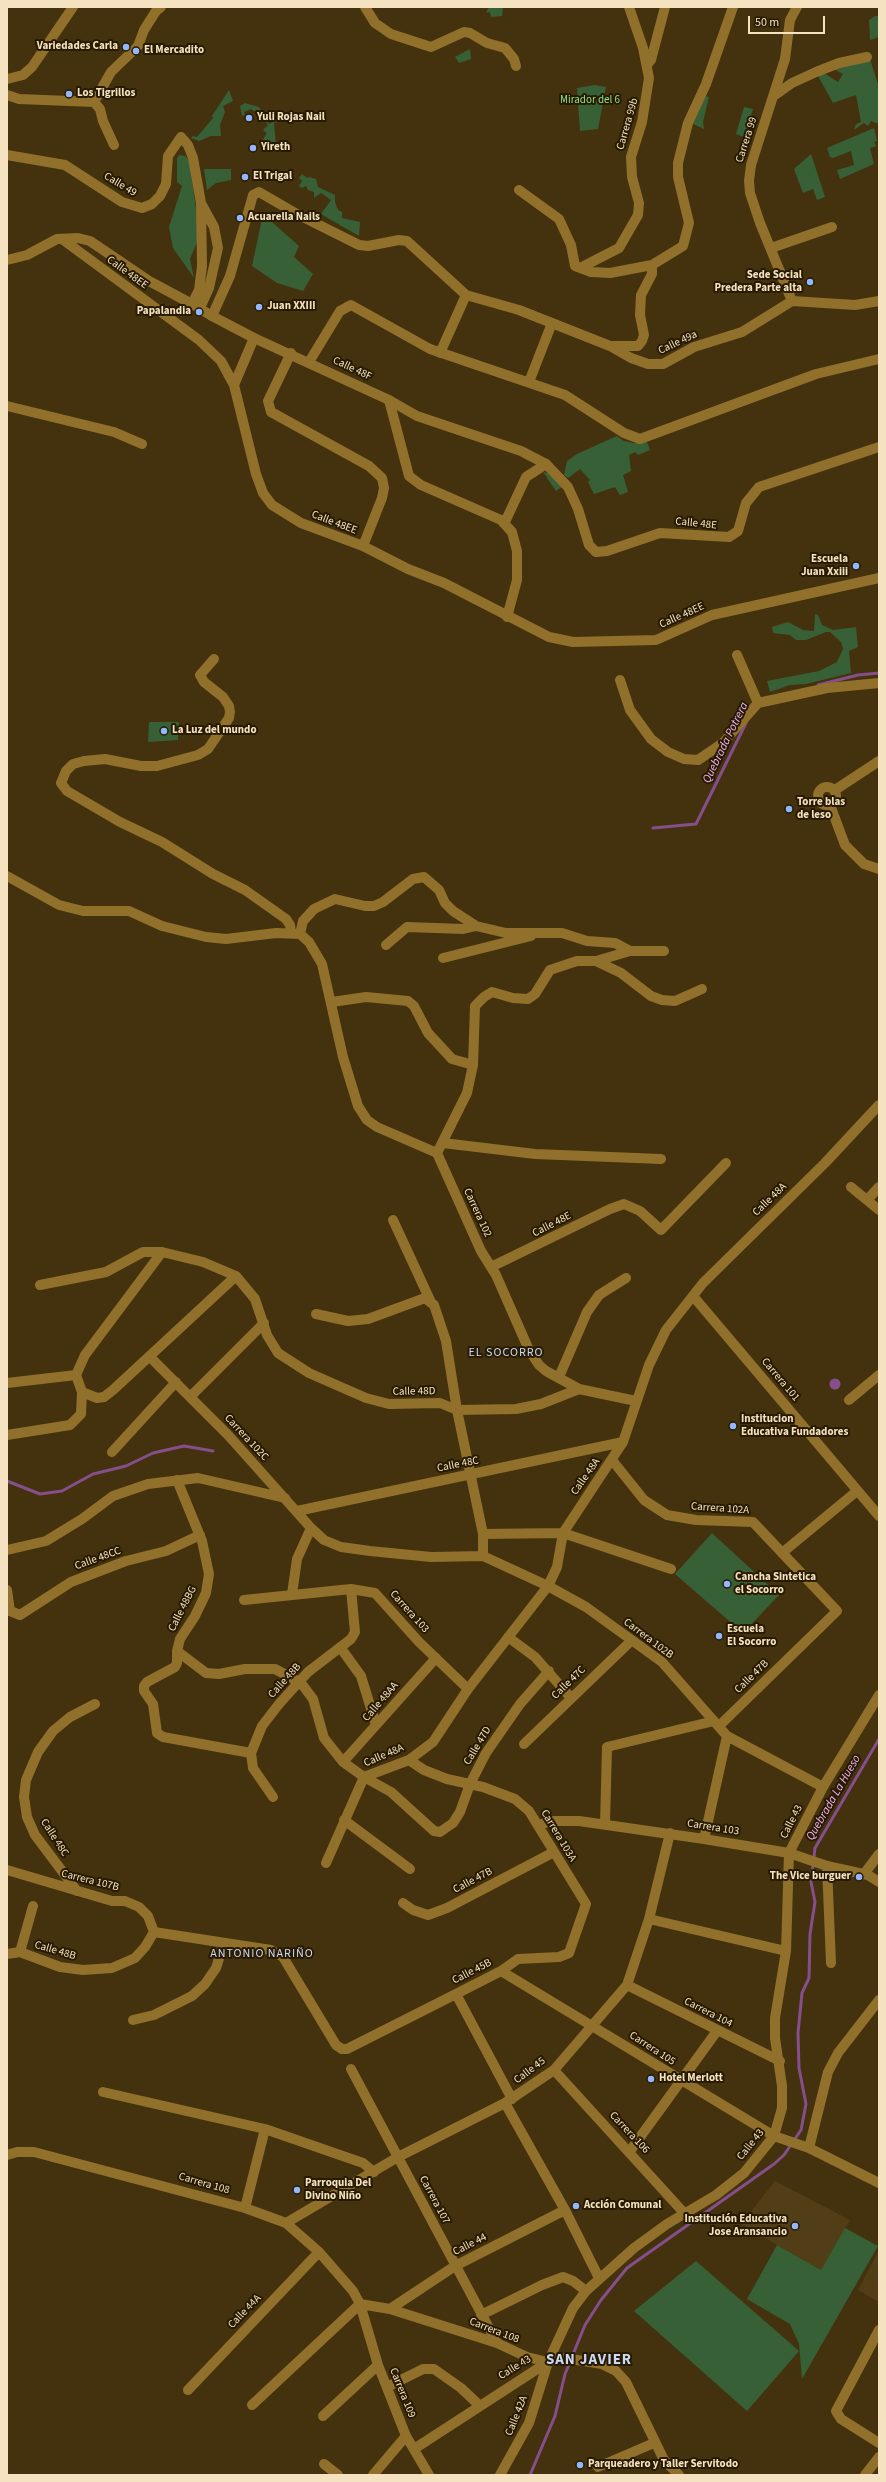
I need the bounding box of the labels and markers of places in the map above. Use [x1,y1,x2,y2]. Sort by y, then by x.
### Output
place label: Variedades Carla [37,40,118,54]
marker: Variedades Carla [121,42,131,52]
place label: El Mercadito [144,44,204,58]
marker: El Mercadito [131,46,141,56]
place label: Los Tigrillos [77,87,135,101]
marker: Los Tigrillos [64,89,74,99]
place label: Yuli Rojas Nail [257,111,325,125]
marker: Yuli Rojas Nail [244,113,254,123]
place label: Yireth [261,141,290,155]
marker: Yireth [248,143,258,153]
place label: El Trigal [253,170,292,184]
marker: El Trigal [240,172,250,182]
place label: Acuarella Nails [248,211,320,225]
marker: Acuarella Nails [235,213,245,223]
place label: Sede Social Predera Parte alta [714,269,802,295]
marker: Sede Social Predera Parte alta [805,277,815,287]
place label: Juan XXIII [267,300,316,314]
marker: Juan XXIII [254,302,264,312]
place label: Papalandia [137,305,191,319]
marker: Papalandia [194,307,204,317]
place label: Escuela Juan Xxiii [801,553,848,579]
marker: Escuela Juan Xxiii [851,561,861,571]
place label: La Luz del mundo [172,724,257,738]
marker: La Luz del mundo [159,726,169,736]
place label: Torre blas de leso [797,796,845,822]
marker: Torre blas de leso [784,804,794,814]
place label: Institucion Educativa Fundadores [741,1413,848,1439]
marker: Institucion Educativa Fundadores [728,1421,738,1431]
place label: Cancha Sintetica el Socorro [735,1571,816,1597]
marker: Cancha Sintetica el Socorro [722,1579,732,1589]
place label: Escuela El Socorro [727,1623,776,1649]
marker: Escuela El Socorro [714,1631,724,1641]
place label: The Vice burguer [770,1870,851,1884]
marker: The Vice burguer [854,1872,864,1882]
place label: Hotel Merlott [659,2072,723,2086]
marker: Hotel Merlott [646,2074,656,2084]
place label: Parroquia Del Divino Niño [305,2177,371,2203]
marker: Parroquia Del Divino Niño [292,2185,302,2195]
place label: Acción Comunal [584,2199,661,2213]
marker: Acción Comunal [571,2201,581,2211]
place label: Institución Educativa Jose Aransancio [685,2213,787,2239]
marker: Institución Educativa Jose Aransancio [790,2221,800,2231]
place label: Parqueadero y Taller Servitodo [588,2458,738,2472]
marker: Parqueadero y Taller Servitodo [575,2460,585,2470]

